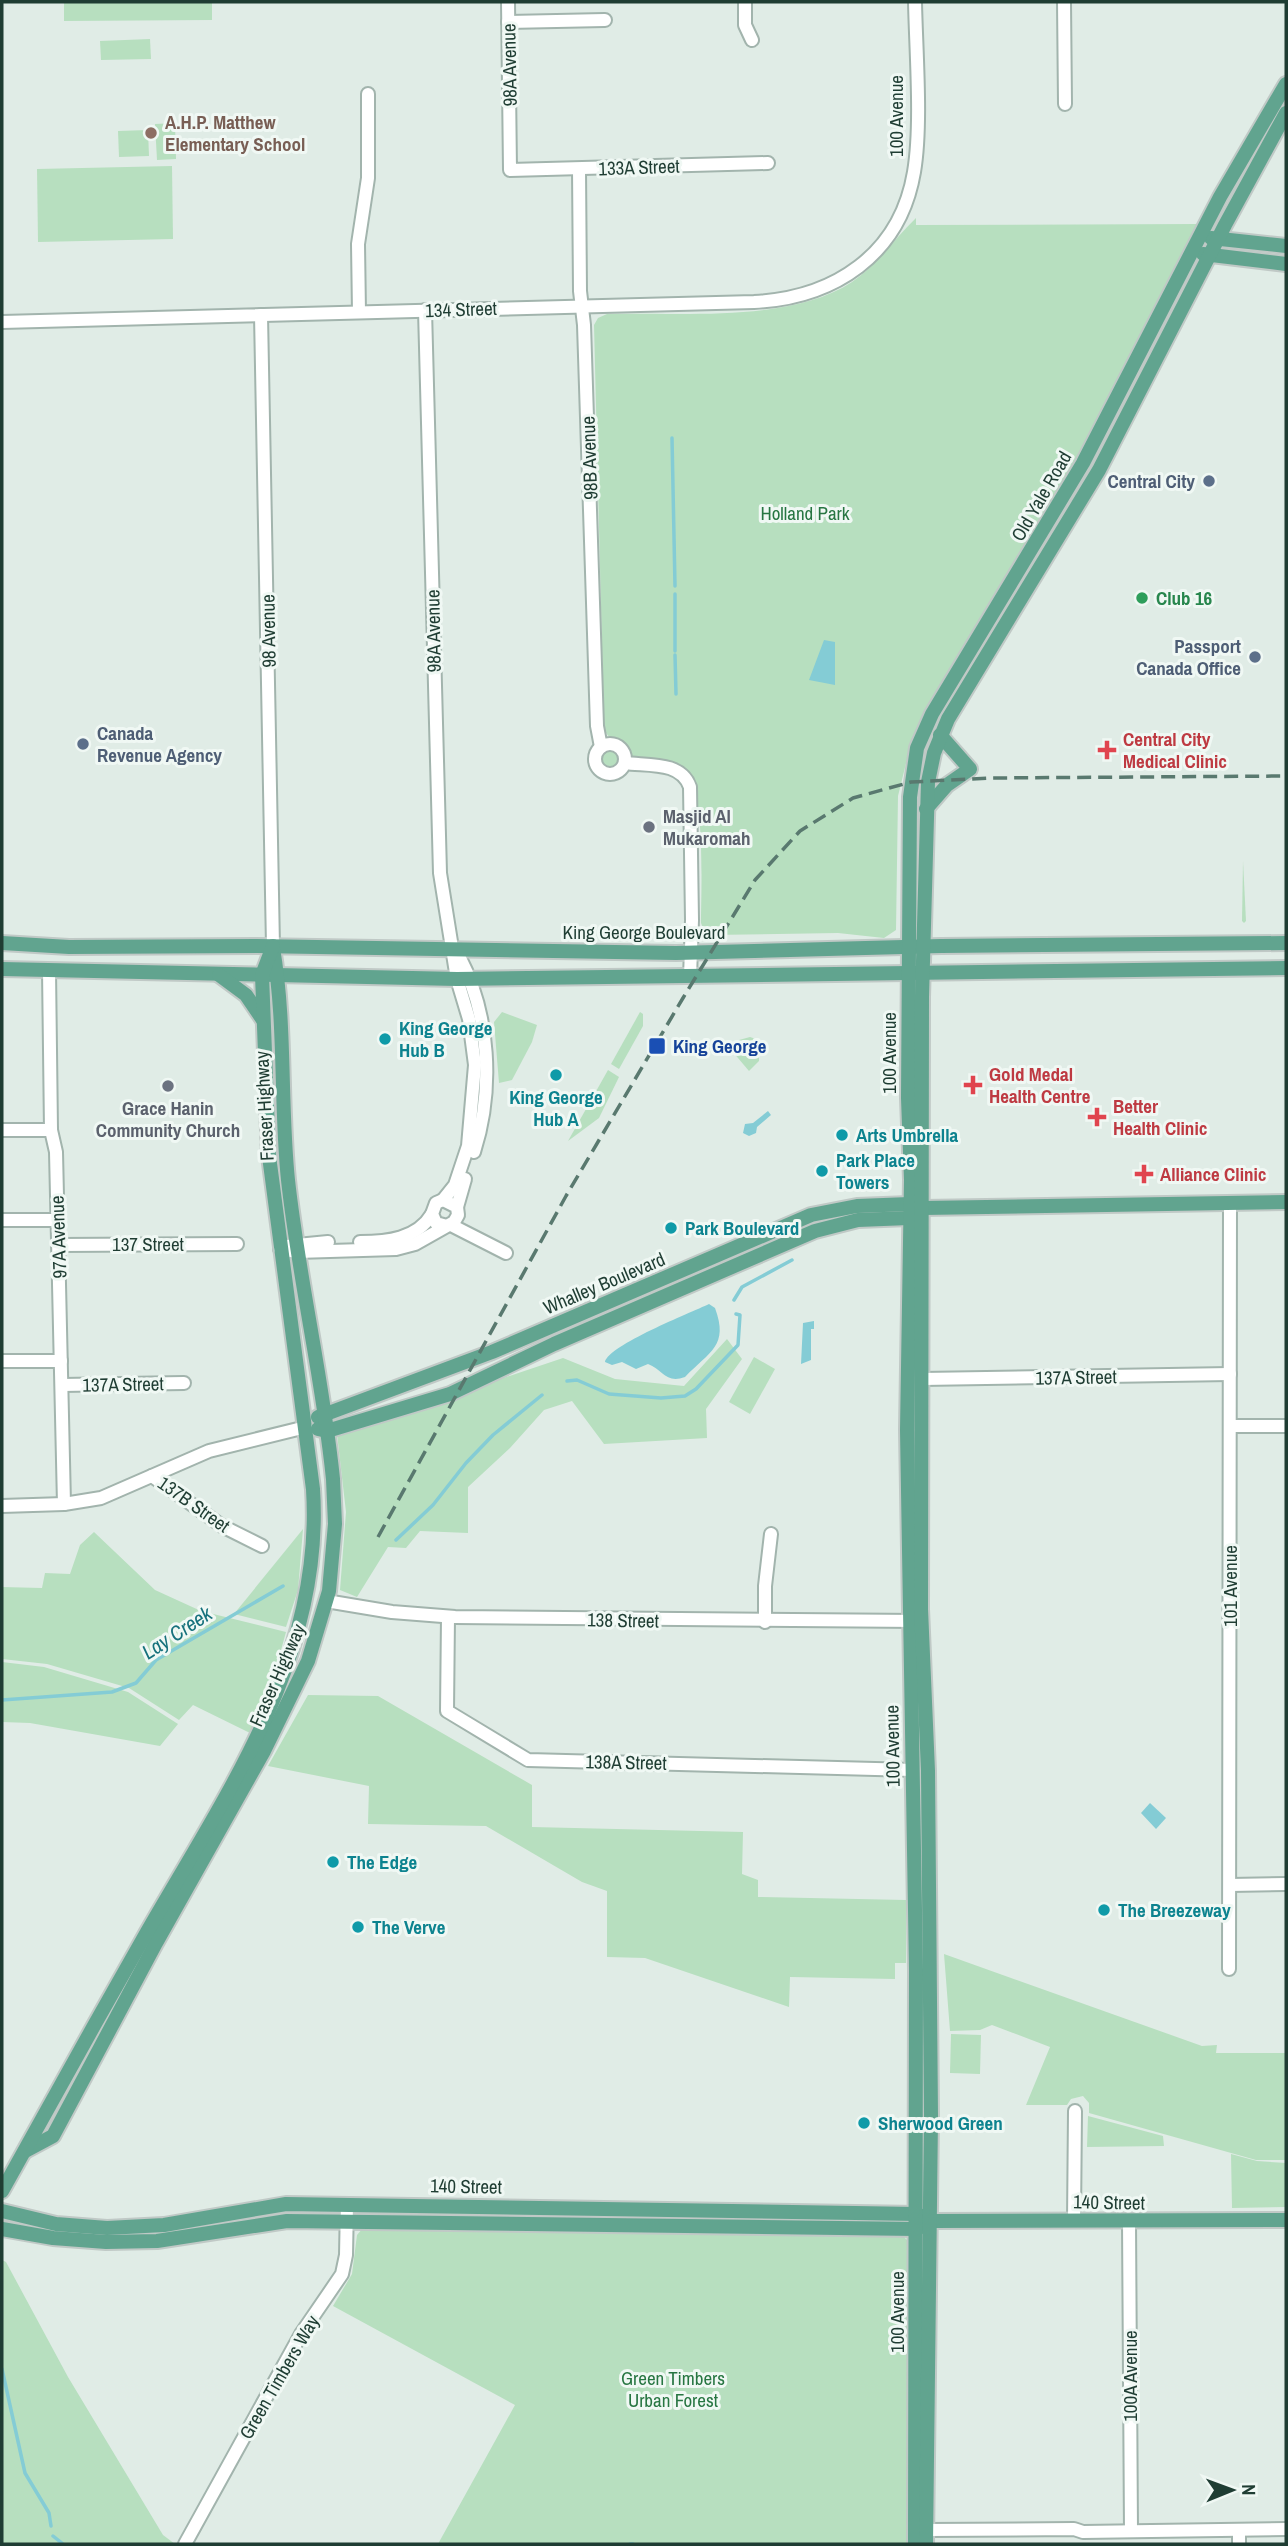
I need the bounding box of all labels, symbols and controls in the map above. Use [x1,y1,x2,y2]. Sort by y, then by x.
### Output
street label: 98A Avenue [495,23,523,107]
street label: 100 Avenue [883,75,909,157]
place label: A.H.P. Matthew Elementary School [165,109,305,157]
marker: A.H.P. Matthew Elementary School [143,125,159,141]
street label: 133A Street [598,153,681,181]
street label: 134 Street [425,295,498,323]
street label: 98B Avenue [575,416,603,500]
street label: Old Yale Road [1005,446,1077,546]
place label: Central City [1108,468,1195,494]
marker: Central City [1201,473,1217,489]
park label: Holland Park [760,500,850,526]
place label: Club 16 [1156,585,1213,611]
street label: 98A Avenue [419,589,447,673]
marker: Club 16 [1134,590,1150,606]
street label: 98 Avenue [254,594,282,668]
place label: Passport Canada Office [1136,633,1241,681]
marker: Passport Canada Office [1247,649,1263,665]
place label: Canada Revenue Agency [97,720,222,768]
place label: Central City Medical Clinic [1123,726,1227,774]
marker: Canada Revenue Agency [75,736,91,752]
marker: Central City Medical Clinic [1097,740,1117,760]
place label: Masjid Al Mukaromah [663,803,750,851]
marker: Masjid Al Mukaromah [641,819,657,835]
street label: King George Boulevard [563,919,725,945]
street label: 100 Avenue [876,1012,902,1094]
place label: King George Hub B [399,1015,493,1063]
marker: King George Hub B [377,1031,393,1047]
place label: King George [673,1033,767,1059]
marker: King George [647,1036,667,1056]
street label: Fraser Highway [248,1050,280,1162]
place label: Gold Medal Health Centre [989,1061,1091,1109]
marker: King George Hub A [548,1067,564,1083]
marker: Gold Medal Health Centre [963,1075,983,1095]
marker: Grace Hanin Community Church [160,1078,176,1094]
place label: King George Hub A [509,1084,603,1132]
place label: Better Health Clinic [1113,1093,1207,1141]
place label: Grace Hanin Community Church [96,1095,240,1143]
marker: Better Health Clinic [1087,1107,1107,1127]
place label: Arts Umbrella [856,1122,958,1148]
marker: Arts Umbrella [834,1127,850,1143]
place label: Park Place Towers [836,1147,915,1195]
place label: Alliance Clinic [1160,1161,1267,1187]
marker: Park Place Towers [814,1163,830,1179]
marker: Alliance Clinic [1134,1164,1154,1184]
street label: 97A Avenue [44,1195,72,1279]
place label: Park Boulevard [685,1215,799,1241]
marker: Park Boulevard [663,1220,679,1236]
street label: 137 Street [112,1231,185,1257]
street label: Whalley Boulevard [539,1246,669,1320]
street label: 137A Street [1035,1363,1118,1391]
street label: 137A Street [82,1370,165,1398]
street label: 137B Street [153,1470,236,1539]
street label: 101 Avenue [1217,1545,1243,1627]
water label: Lay Creek [136,1598,219,1666]
street label: 138 Street [587,1606,660,1634]
street label: Fraser Highway [243,1619,311,1731]
street label: 100 Avenue [878,1705,906,1787]
street label: 138A Street [585,1748,668,1776]
place label: The Edge [347,1849,417,1875]
marker: The Edge [325,1854,341,1870]
place label: The Breezeway [1118,1897,1231,1923]
marker: The Breezeway [1096,1902,1112,1918]
place label: The Verve [372,1914,446,1940]
marker: The Verve [350,1919,366,1935]
place label: Sherwood Green [878,2110,1003,2136]
marker: Sherwood Green [856,2115,872,2131]
street label: 140 Street [430,2172,503,2200]
street label: 140 Street [1073,2188,1146,2216]
street label: 100 Avenue [884,2271,910,2353]
street label: Green Timbers Way [233,2310,325,2444]
street label: 100A Avenue [1117,2330,1143,2422]
park label: Green Timbers Urban Forest [621,2365,725,2413]
north arrow [1197,2455,1267,2525]
text: N [1236,2484,1262,2496]

